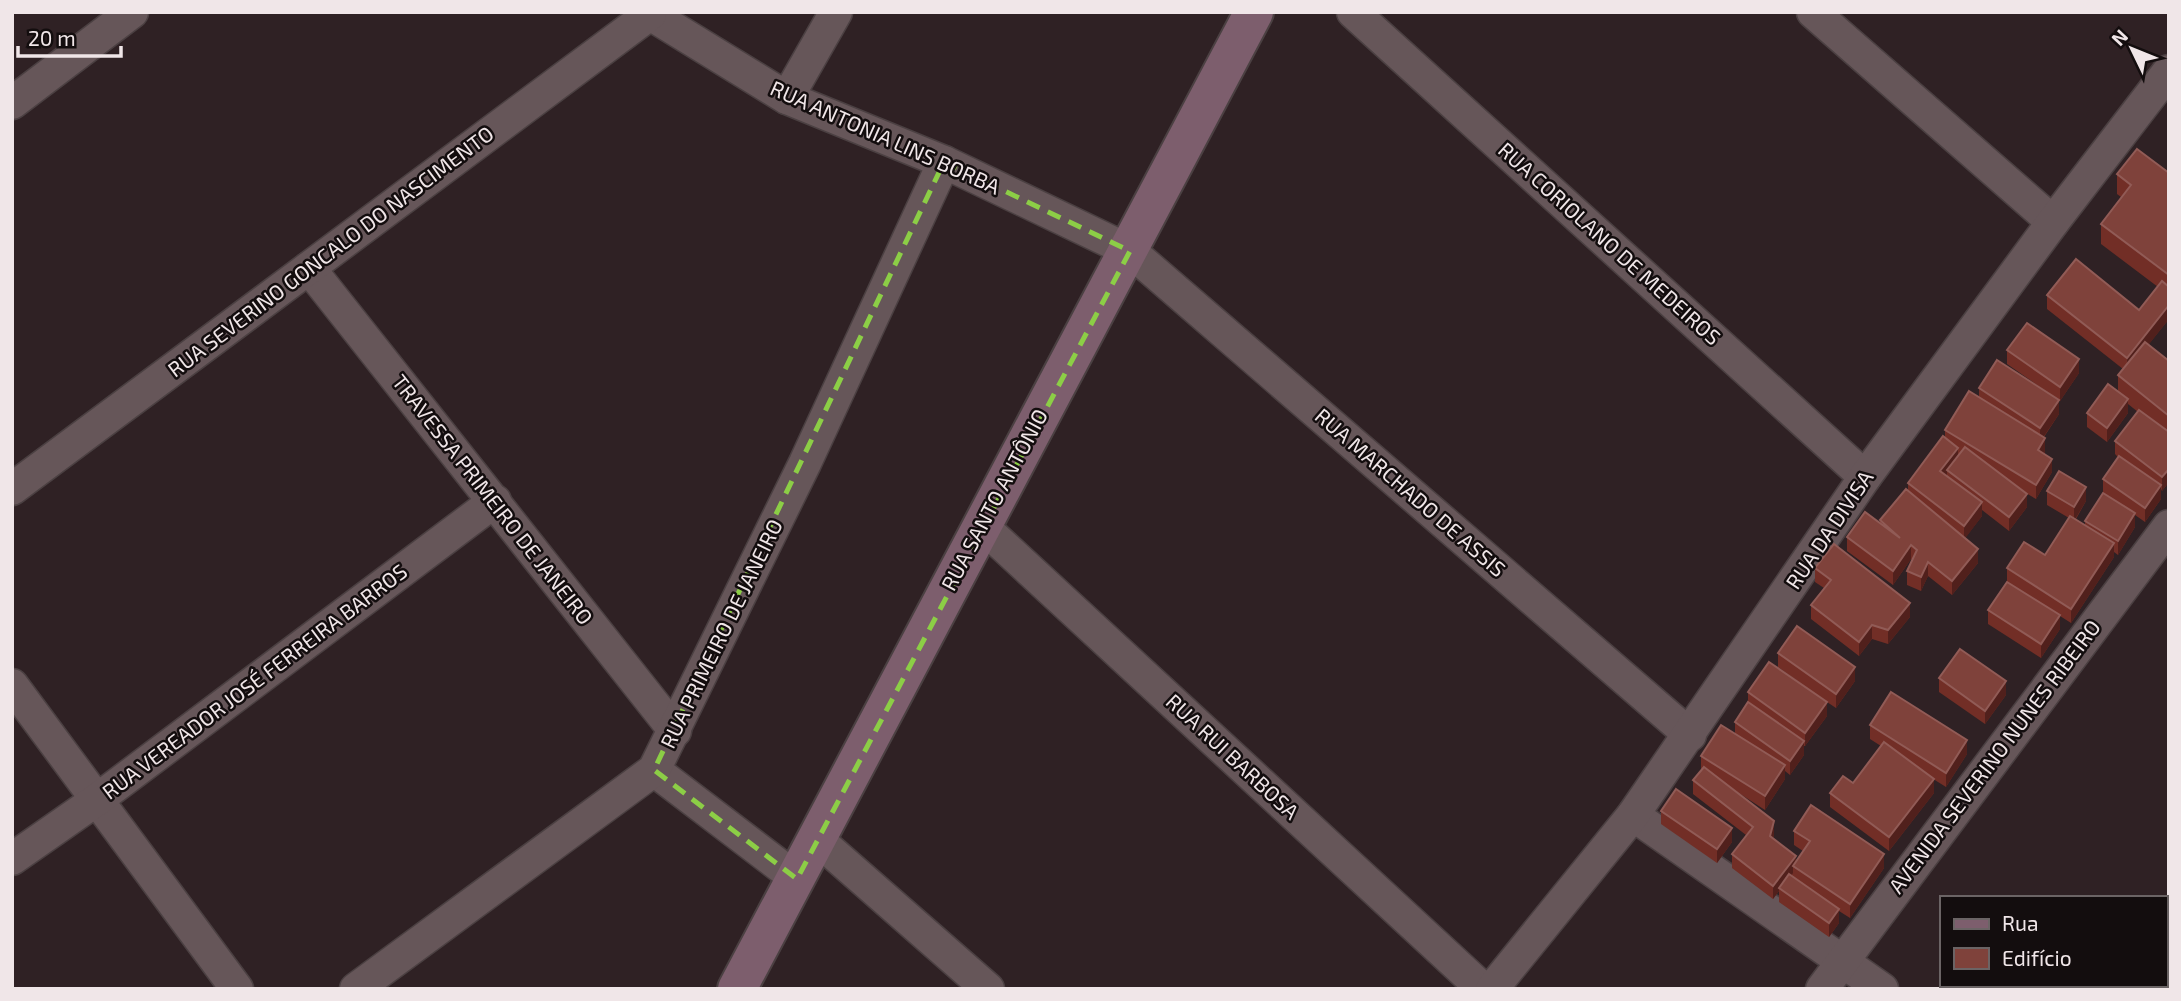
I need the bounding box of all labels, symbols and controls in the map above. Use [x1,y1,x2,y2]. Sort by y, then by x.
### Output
scale bar [18,14,121,58]
north arrow [2097,14,2167,84]
text: N [2106,24,2132,50]
text: 20 m [28,25,76,50]
street label: RUA ANTONIA LINS BORBA [767,75,1004,199]
street label: RUA SEVERINO GONCALO DO NASCIMENTO [162,120,498,381]
street label: RUA CORIOLANO DE MEDEIROS [1494,136,1726,349]
street label: TRAVESSA PRIMEIRO DE JANEIRO [388,369,599,629]
street label: RUA MARCHADO DE ASSIS [1311,402,1511,581]
street label: RUA SANTO ANTÔNIO [935,404,1052,594]
street label: RUA DA DIVISA [1780,465,1878,593]
street label: RUA PRIMEIRO DE JANEIRO [654,515,787,752]
street label: RUA VEREADOR JOSÉ FERREIRA BARROS [97,558,411,804]
street label: AVENIDA SEVERINO NUNES RIBEIRO [1883,614,2105,898]
street label: RUA RUI BARBOSA [1162,688,1305,824]
legend [1940,896,2167,987]
text: Rua [2002,910,2038,935]
text: Edifício [2002,945,2072,970]

